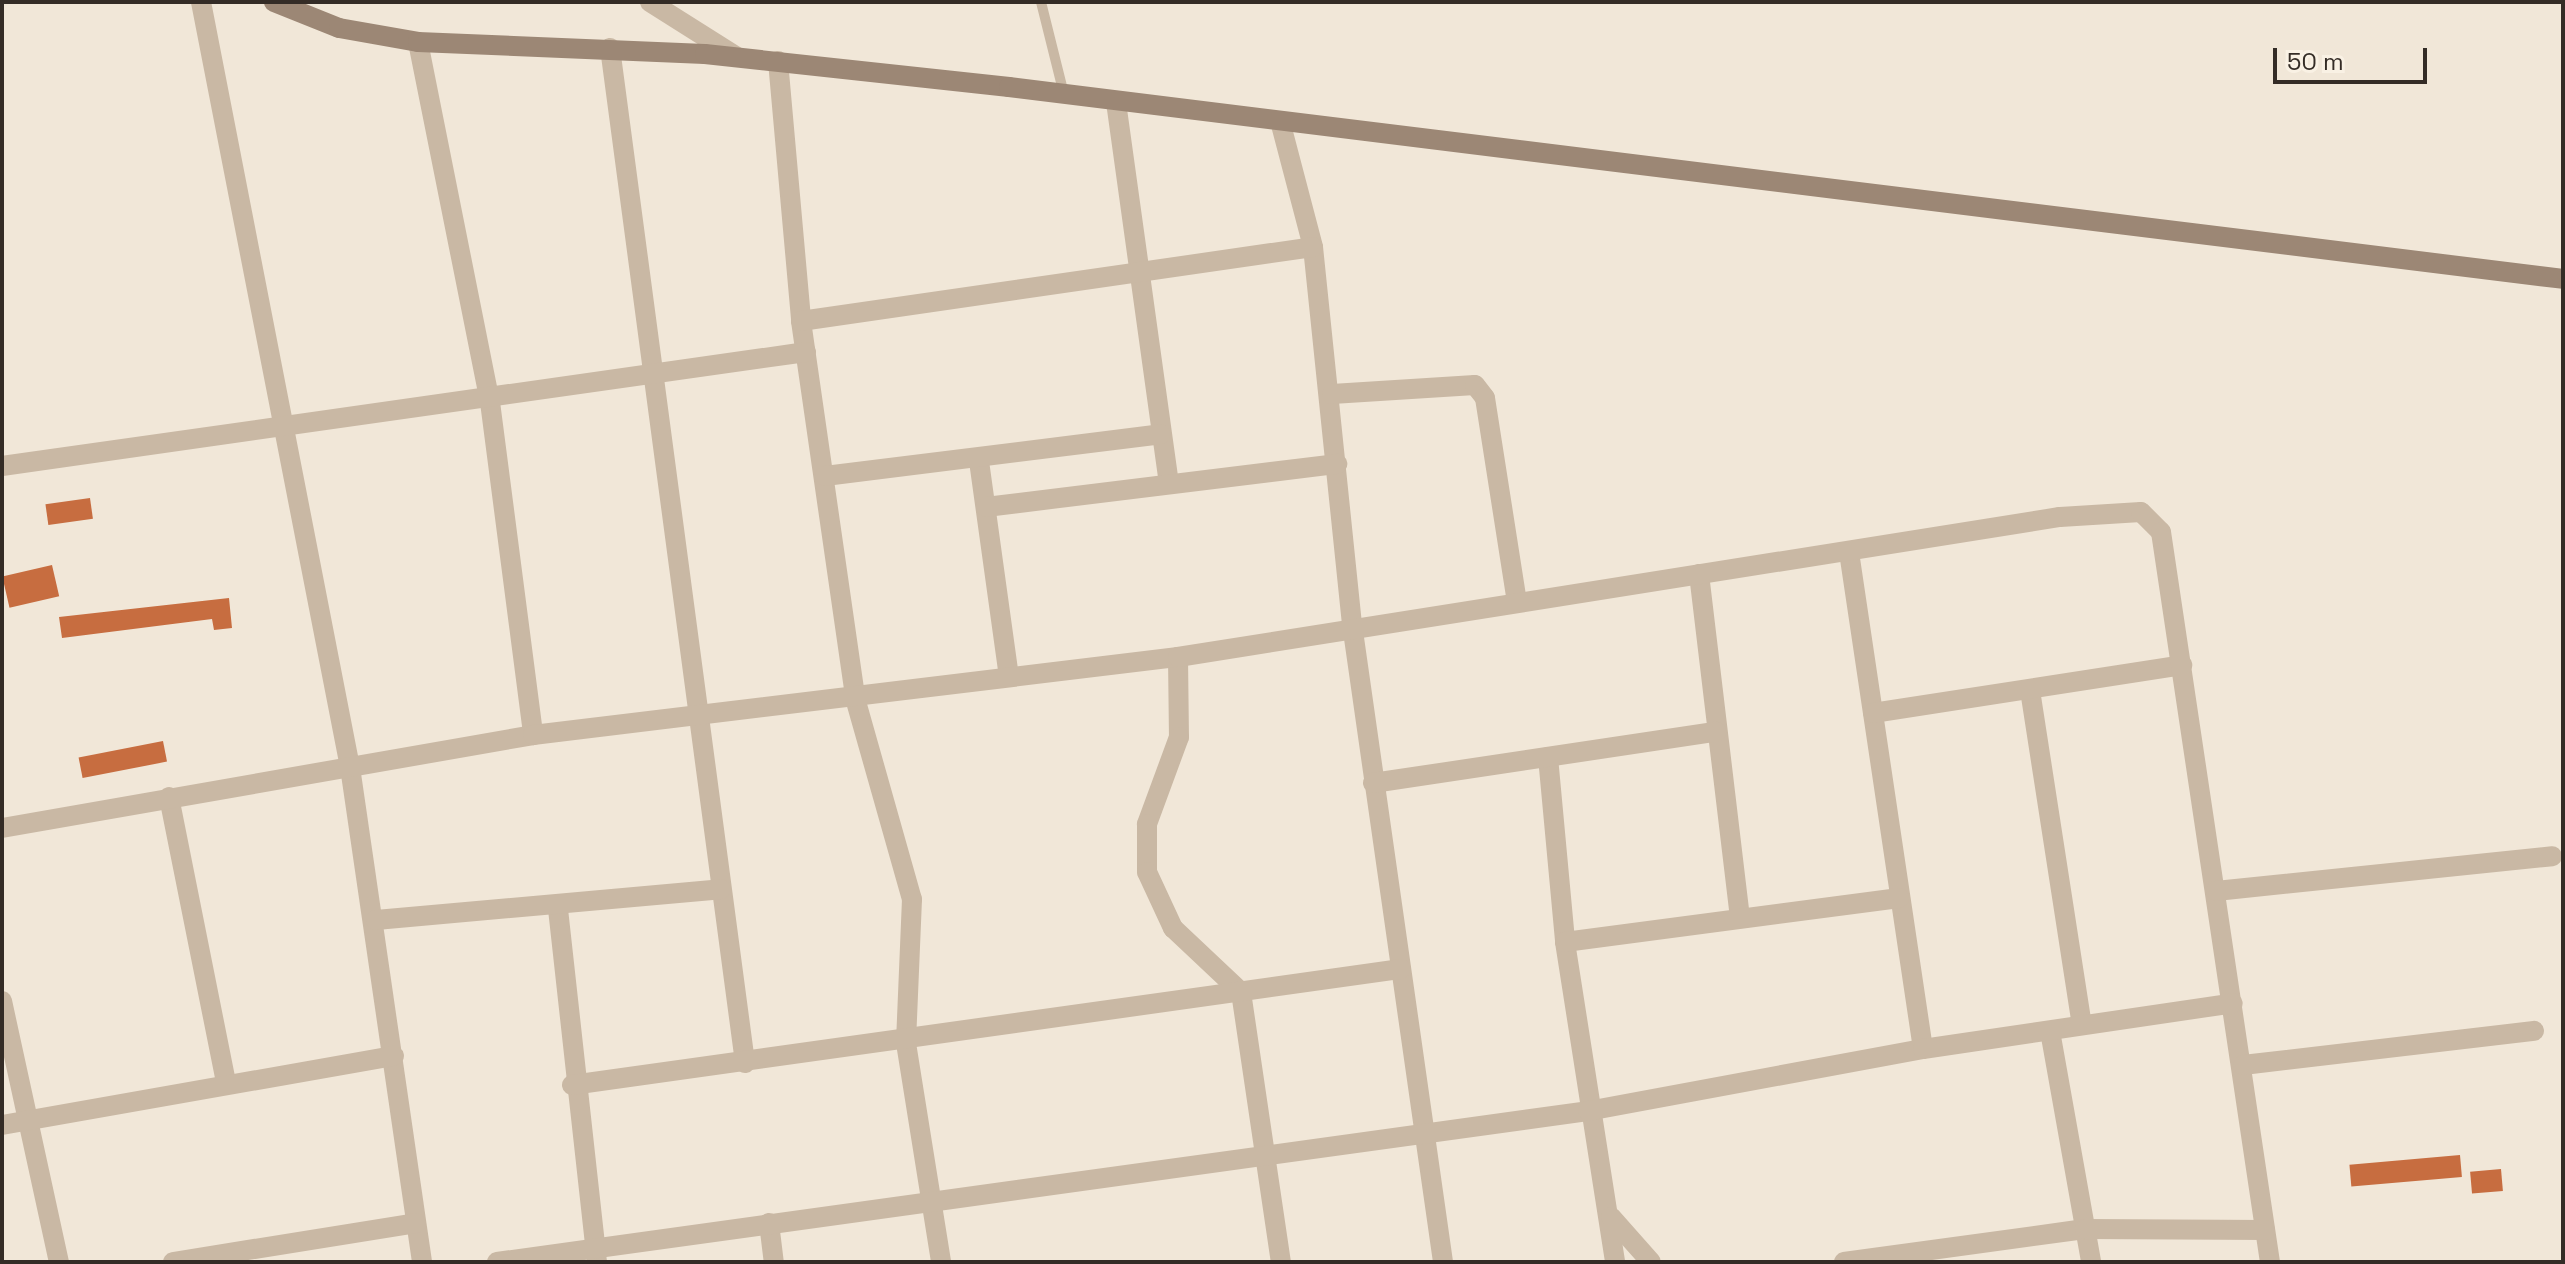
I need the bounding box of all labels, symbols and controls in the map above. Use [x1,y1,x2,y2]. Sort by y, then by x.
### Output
scale bar [2277,32,2431,82]
text: 50 m [2287,46,2344,77]

